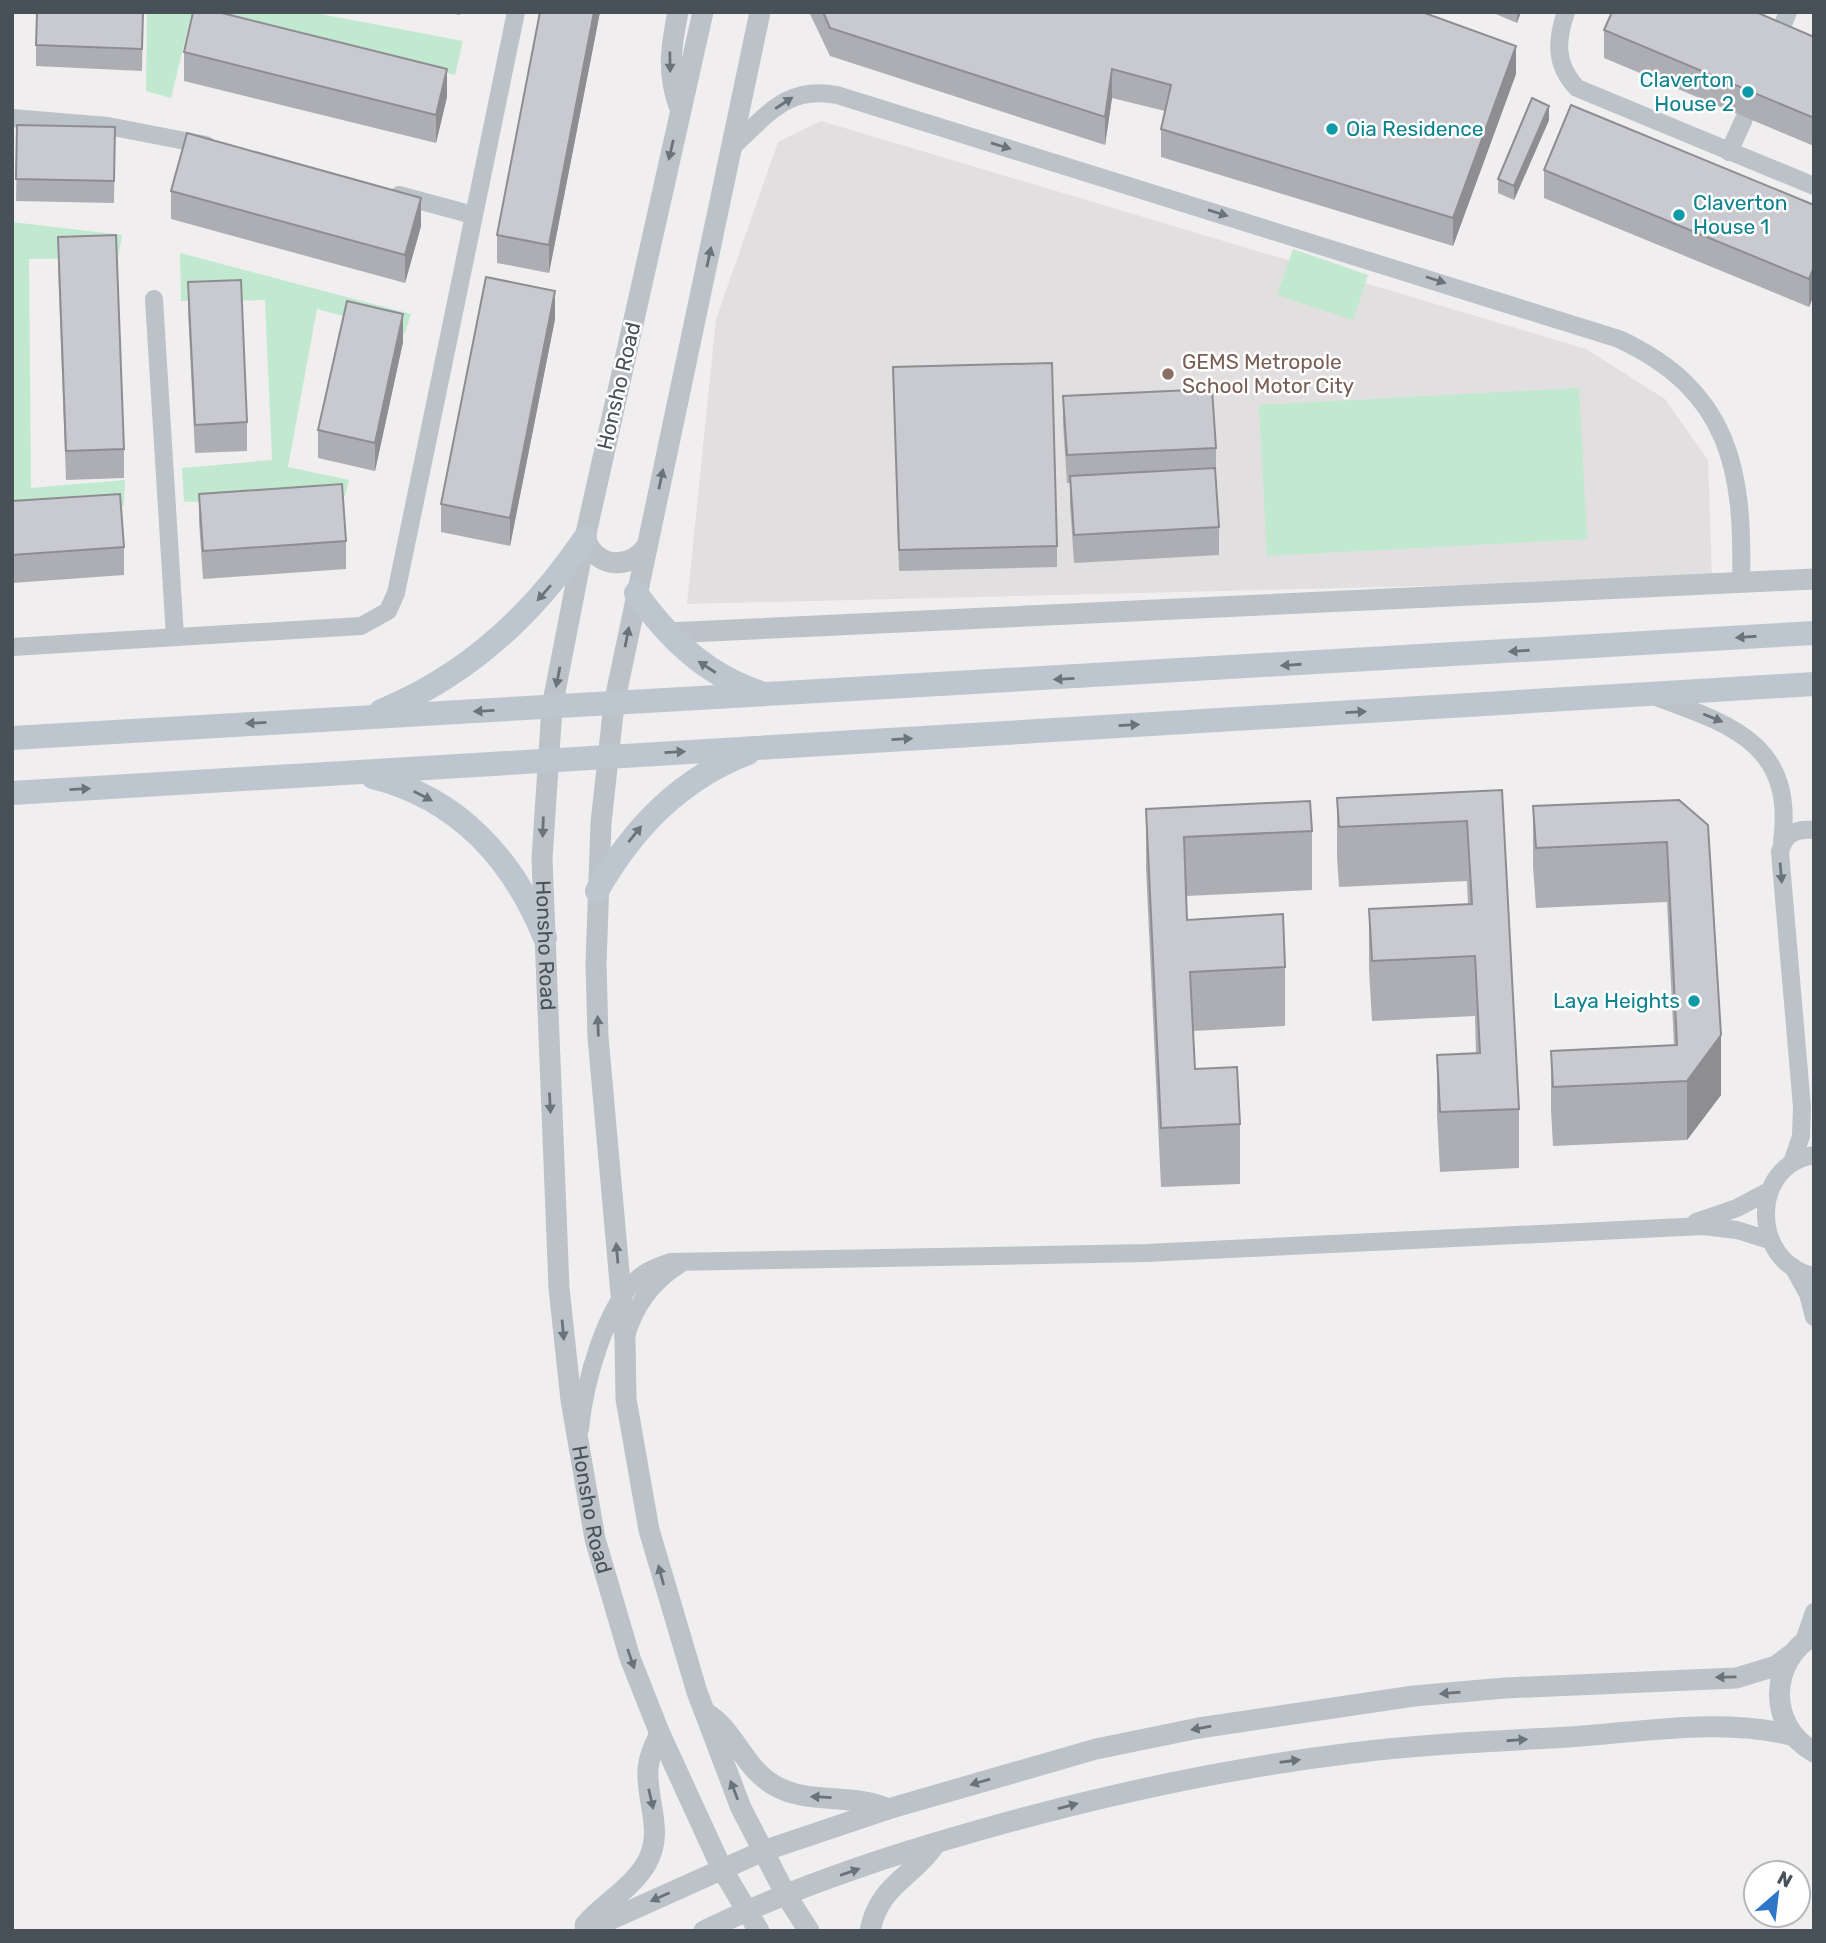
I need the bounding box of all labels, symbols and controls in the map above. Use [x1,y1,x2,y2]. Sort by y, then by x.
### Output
one-way arrow [664,51,676,73]
place label: Claverton House 2 [1640,67,1734,116]
marker: Claverton House 2 [1740,84,1756,100]
one-way arrow [774,96,794,109]
place label: Oia Residence [1346,116,1484,141]
marker: Oia Residence [1324,121,1340,137]
one-way arrow [666,139,677,161]
one-way arrow [991,141,1012,151]
place label: Claverton House 1 [1693,190,1787,239]
marker: Claverton House 1 [1671,207,1687,223]
one-way arrow [1208,208,1229,218]
one-way arrow [703,246,714,268]
one-way arrow [1425,275,1446,286]
street label: Honsho Road [592,320,645,452]
place label: GEMS Metropole School Motor City [1182,349,1355,398]
marker: GEMS Metropole School Motor City [1160,366,1176,382]
one-way arrow [656,468,667,490]
one-way arrow [536,584,552,602]
one-way arrow [622,626,633,648]
one-way arrow [1734,632,1756,643]
one-way arrow [1507,646,1529,657]
one-way arrow [698,660,716,674]
one-way arrow [1280,660,1302,671]
one-way arrow [552,666,563,688]
one-way arrow [1053,673,1075,684]
one-way arrow [472,705,494,716]
one-way arrow [1345,706,1367,717]
one-way arrow [1703,713,1724,724]
one-way arrow [245,718,267,729]
one-way arrow [1118,720,1140,731]
one-way arrow [891,733,913,744]
one-way arrow [664,746,686,757]
one-way arrow [70,784,92,795]
one-way arrow [413,790,433,802]
one-way arrow [537,816,548,838]
one-way arrow [627,825,642,843]
one-way arrow [1775,863,1786,885]
street label: Honsho Road [531,880,561,1011]
place label: Laya Heights [1553,988,1680,1013]
marker: Laya Heights [1686,993,1702,1009]
one-way arrow [593,1015,604,1037]
one-way arrow [544,1092,555,1114]
one-way arrow [612,1242,623,1264]
one-way arrow [558,1319,569,1341]
street label: Honsho Road [567,1443,617,1576]
one-way arrow [655,1564,665,1585]
one-way arrow [626,1649,637,1670]
one-way arrow [1715,1672,1737,1683]
one-way arrow [1439,1688,1461,1699]
one-way arrow [1189,1723,1211,1734]
one-way arrow [1506,1734,1528,1745]
one-way arrow [1280,1755,1302,1766]
one-way arrow [969,1777,990,1787]
one-way arrow [729,1779,740,1800]
one-way arrow [646,1788,657,1810]
one-way arrow [810,1791,832,1802]
one-way arrow [1058,1801,1079,1811]
north arrow [1742,1859,1812,1929]
one-way arrow [840,1866,861,1877]
text: N [1773,1866,1796,1893]
one-way arrow [650,1891,670,1903]

